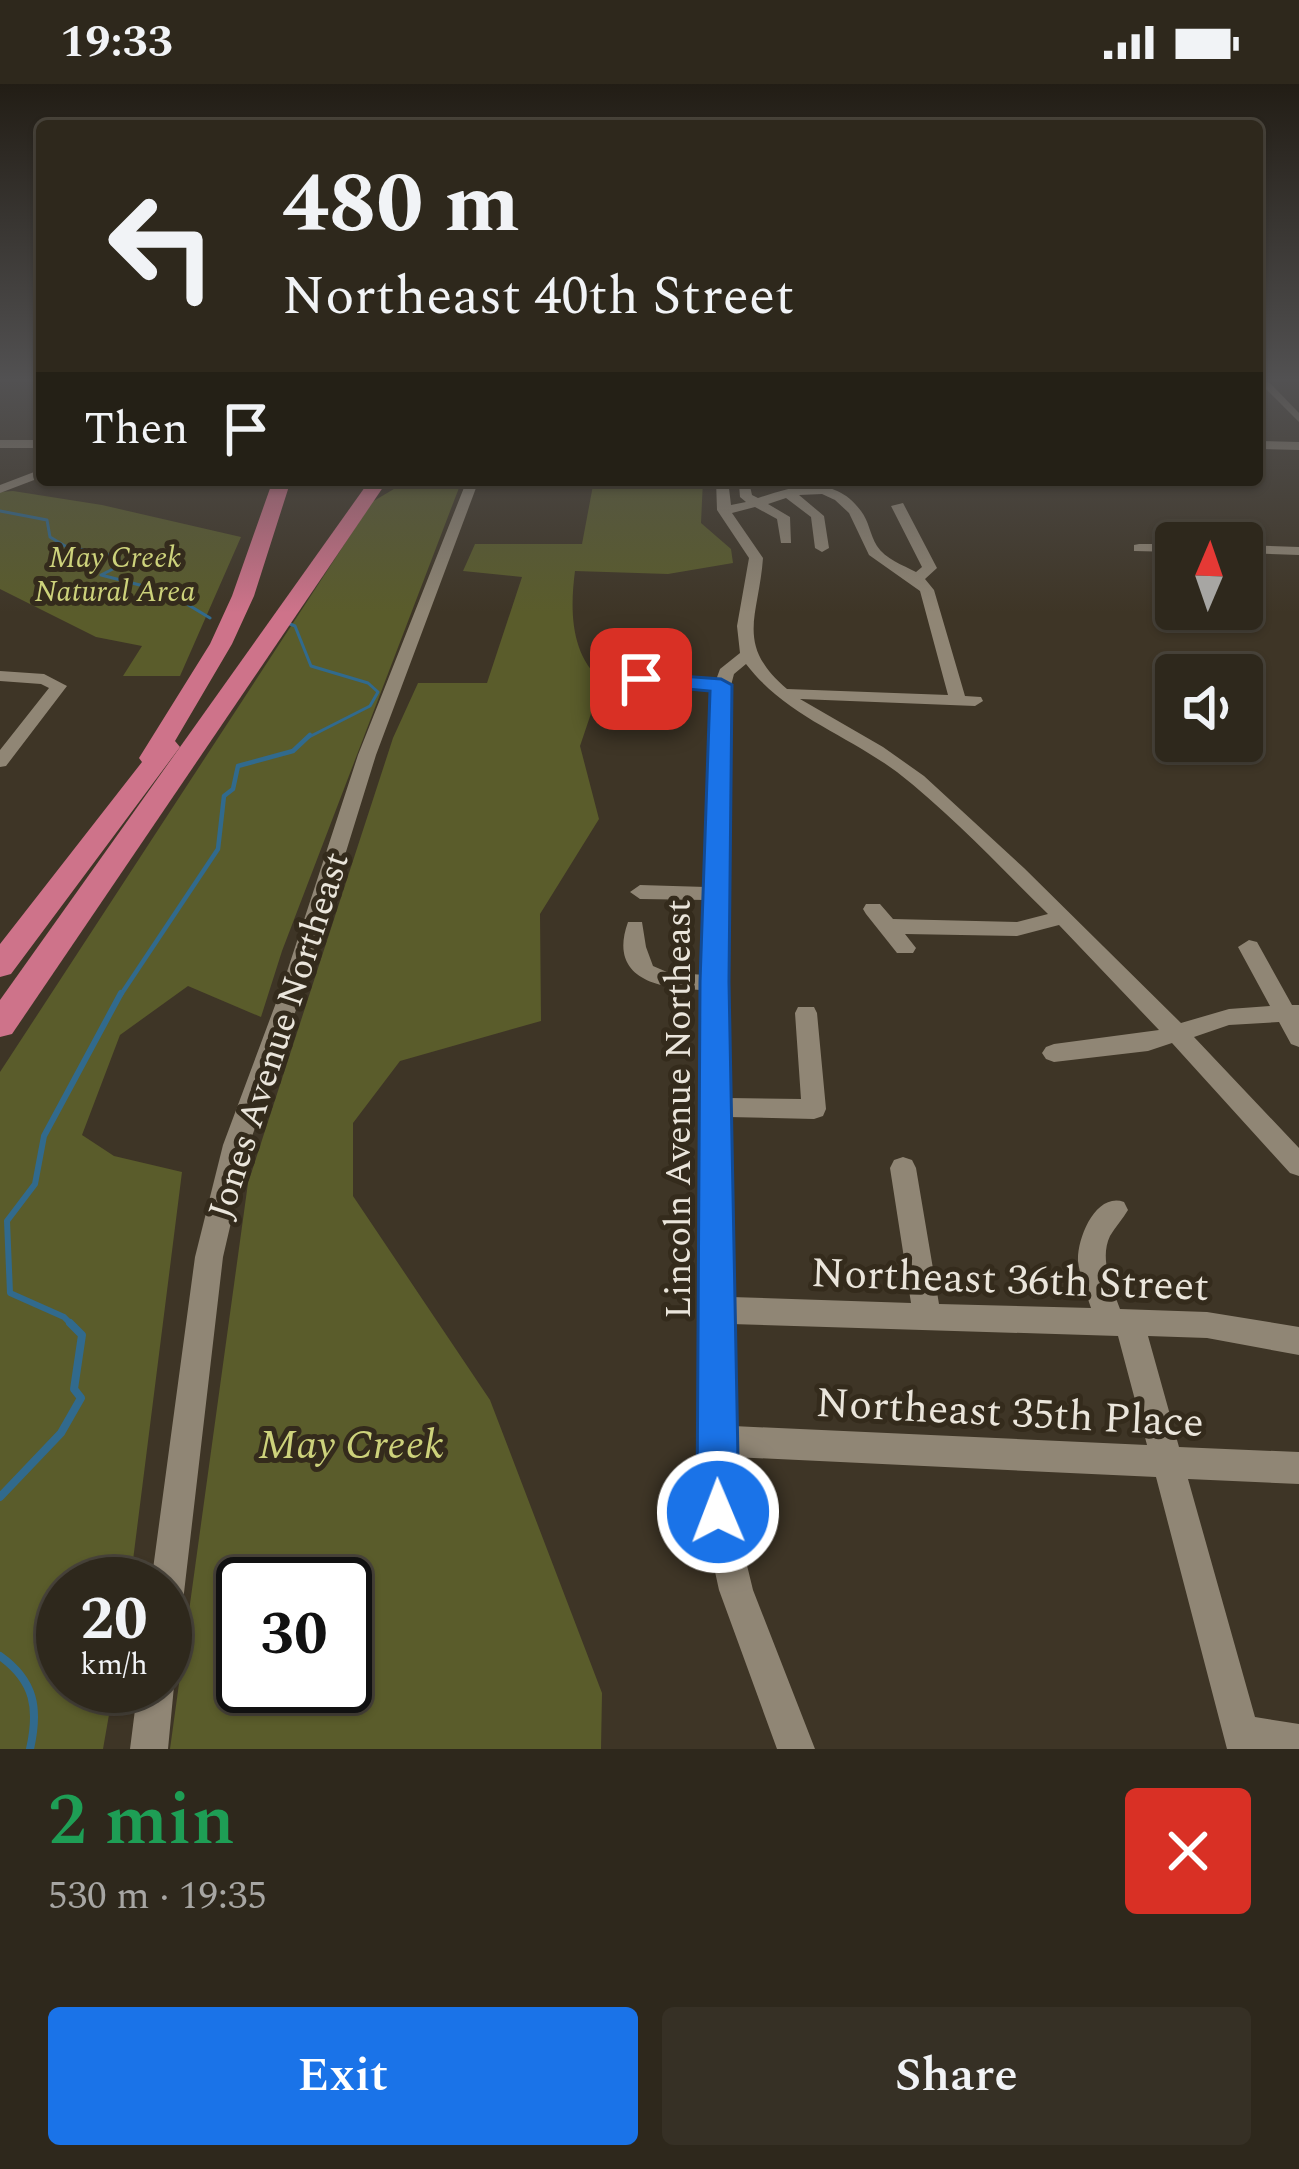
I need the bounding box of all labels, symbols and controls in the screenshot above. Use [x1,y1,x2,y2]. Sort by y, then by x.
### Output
text: 19:33 [60,8,173,77]
text: 480 m [282,141,520,269]
icon: left [84,168,240,324]
text: Northeast 40th Street [282,256,794,338]
text: Then [84,395,189,464]
icon: arrive [213,396,279,462]
north arrow [1155,522,1263,630]
map controls [1155,522,1263,762]
park label: May Creek Natural Area [34,535,196,615]
pin [590,628,692,730]
icon: arrive [608,646,674,712]
button: sound [1155,654,1263,762]
street label: Jones Avenue Northeast [194,845,365,1226]
street label: Lincoln Avenue Northeast [652,899,707,1319]
street label: Northeast 36th Street [810,1242,1210,1319]
street label: Northeast 35th Place [814,1372,1205,1455]
park label: May Creek [258,1414,444,1477]
position arrow [655,1449,781,1575]
speed limit sign: 30 [216,1557,372,1713]
text: 20 [80,1574,148,1666]
text: km/h [80,1642,148,1688]
text: 2 min [48,1767,235,1876]
button: close [1125,1788,1251,1914]
text: 530 m · 19:35 [48,1867,267,1926]
button: Exit [48,2007,638,2145]
button: Share [662,2007,1251,2145]

